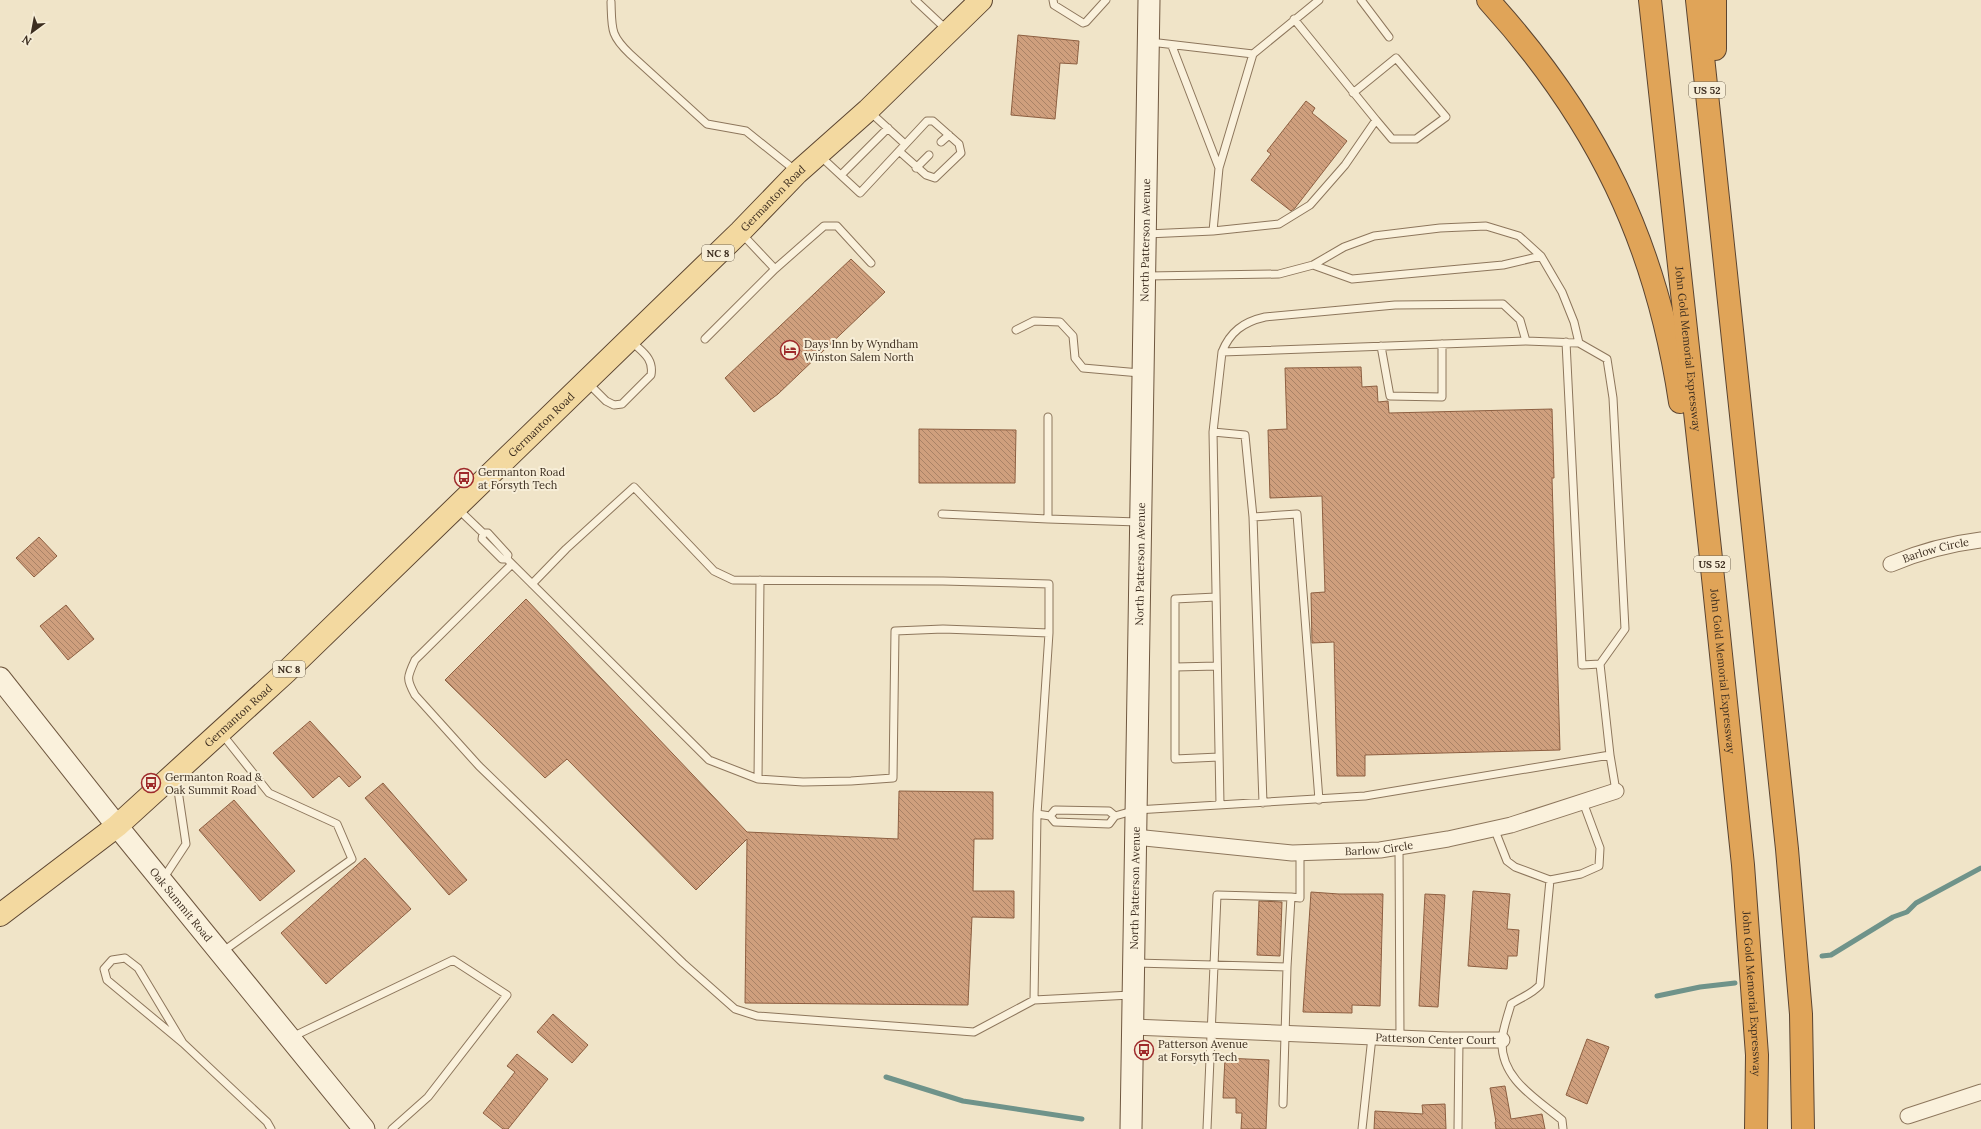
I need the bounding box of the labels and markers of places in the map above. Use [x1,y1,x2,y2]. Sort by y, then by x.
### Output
place label: Days Inn by Wyndham Winston Salem North [804,337,918,364]
hotel icon: Days Inn by Wyndham Winston Salem North [779,339,801,361]
place label: Germanton Road at Forsyth Tech [478,465,565,492]
bus stop icon: Germanton Road at Forsyth Tech [453,467,475,489]
place label: Germanton Road & Oak Summit Road [165,770,263,797]
bus stop icon: Germanton Road & Oak Summit Road [140,772,162,794]
place label: Patterson Avenue at Forsyth Tech [1158,1037,1248,1064]
bus stop icon: Patterson Avenue at Forsyth Tech [1133,1039,1155,1061]

